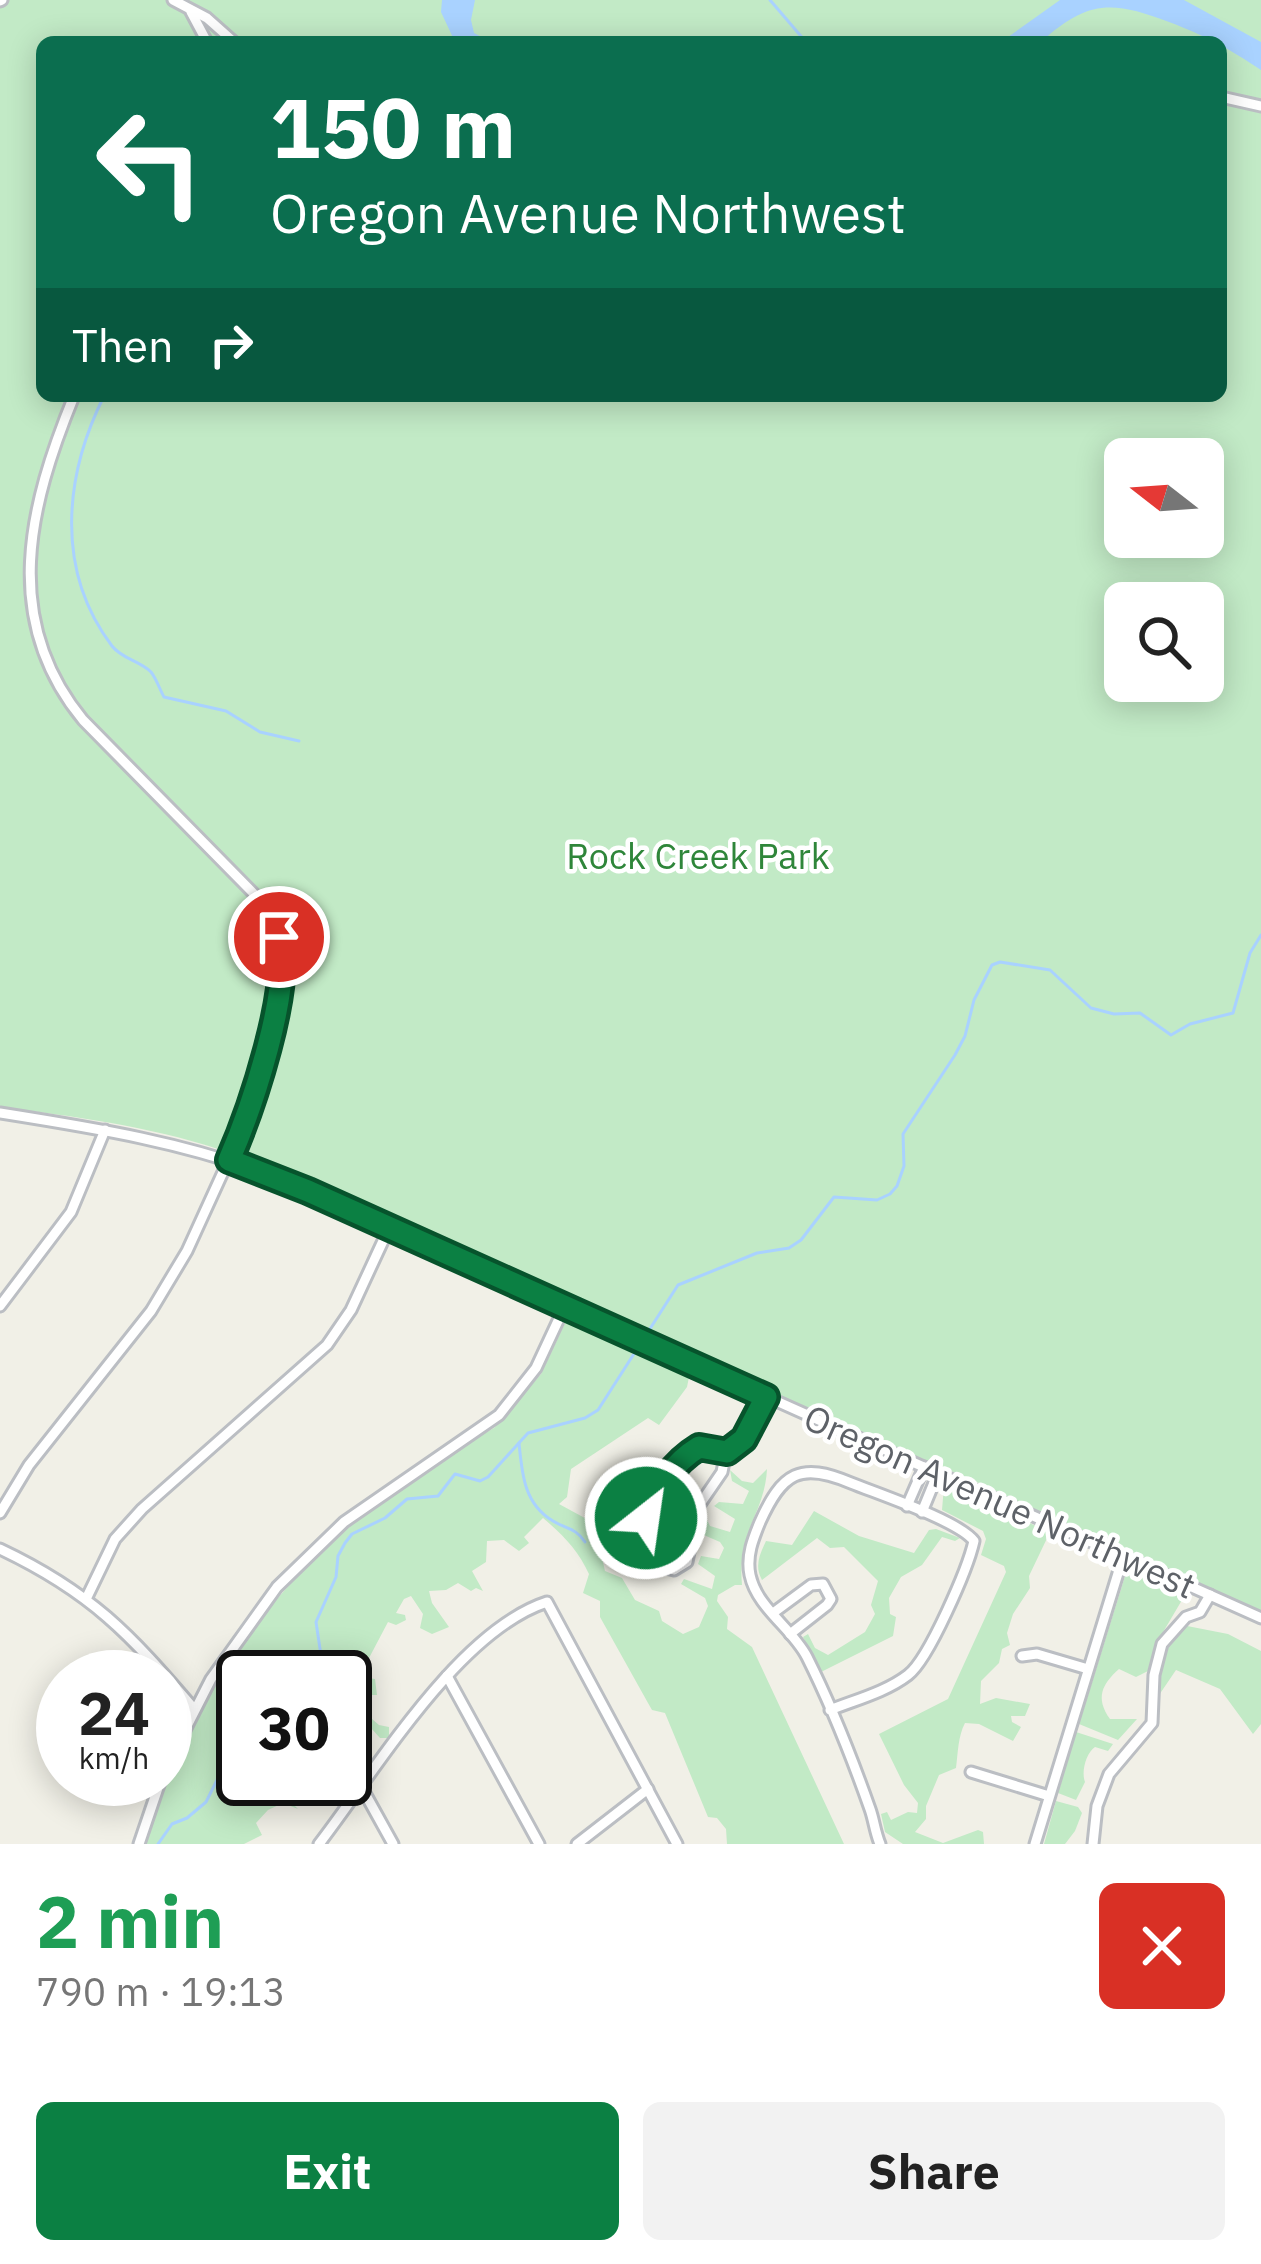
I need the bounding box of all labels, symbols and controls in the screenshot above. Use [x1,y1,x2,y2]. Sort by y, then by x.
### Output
text: 150 m [270,72,516,181]
icon: left [72,84,228,240]
text: Oregon Avenue Northwest [270,178,906,248]
icon: right [198,312,264,378]
text: Then [72,316,174,374]
north arrow [1104,438,1224,558]
map controls [1104,438,1224,702]
button: search [1104,582,1224,702]
park label: Rock Creek Park [566,832,830,879]
pin [228,886,330,988]
icon: arrive [246,904,312,970]
street label: Oregon Avenue Northwest [797,1393,1203,1609]
position arrow [583,1455,709,1581]
speed limit sign: 30 [216,1650,372,1806]
text: 24 [78,1673,150,1752]
text: km/h [79,1738,149,1777]
text: 2 min [36,1874,224,1968]
button: close [1099,1883,1225,2009]
text: 790 m · 19:13 [36,1966,286,2017]
button: Exit [36,2102,619,2240]
button: Share [643,2102,1225,2240]

